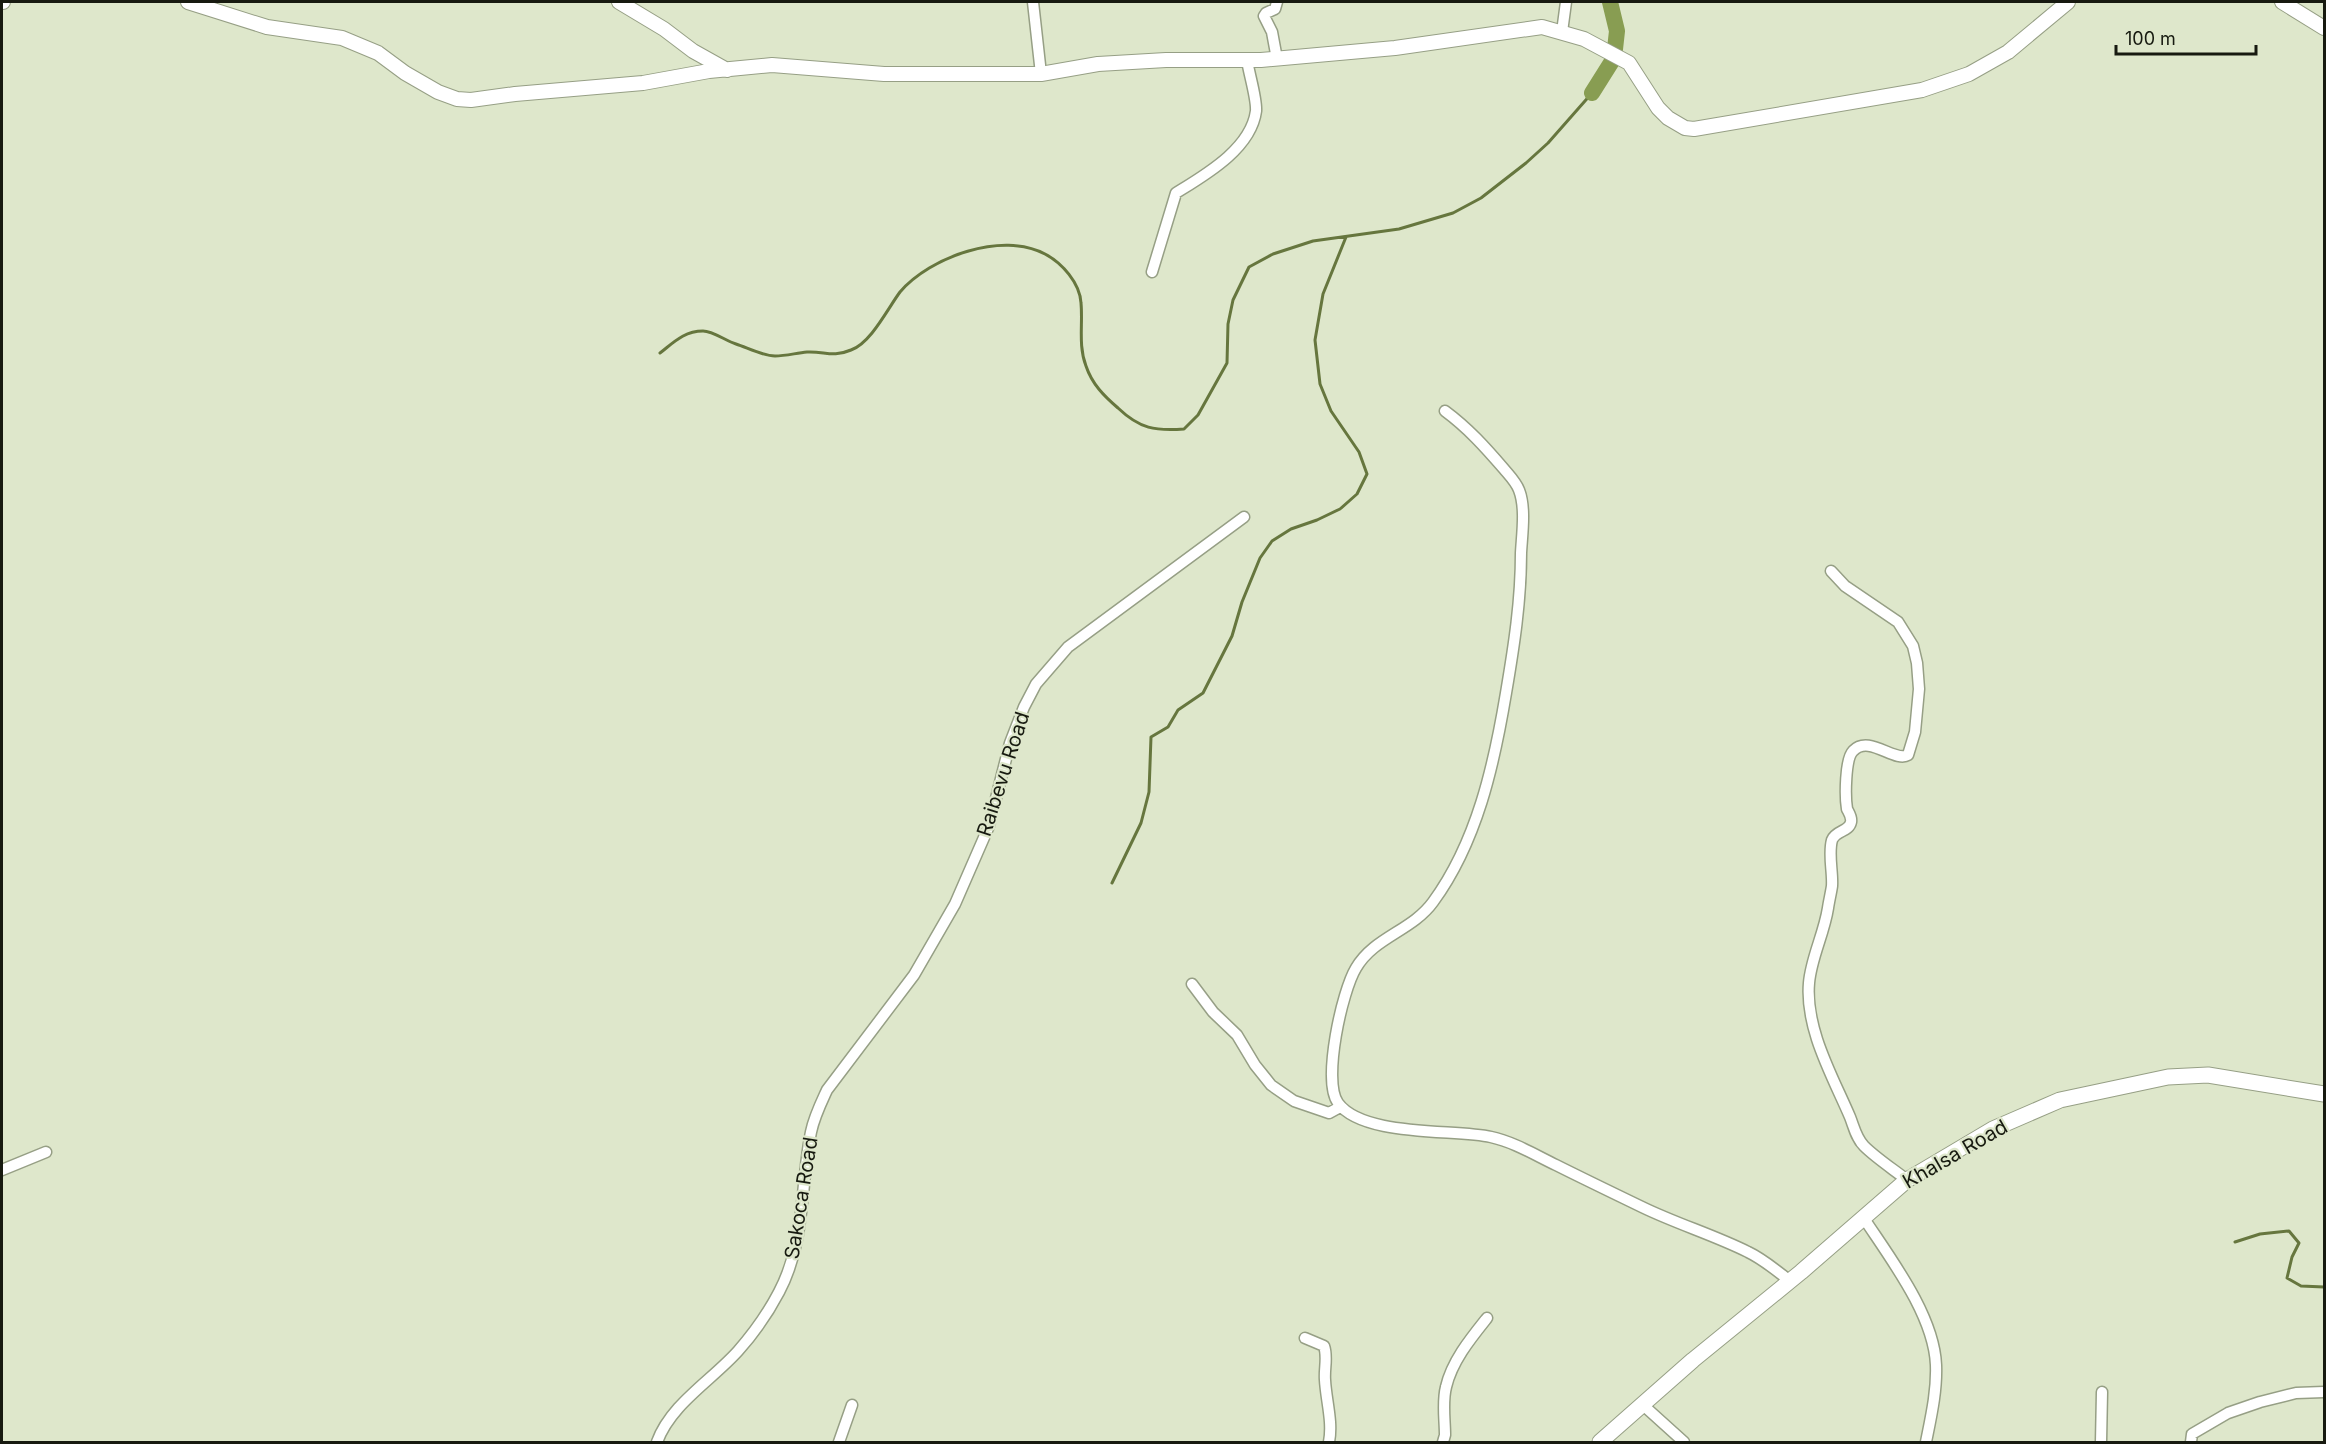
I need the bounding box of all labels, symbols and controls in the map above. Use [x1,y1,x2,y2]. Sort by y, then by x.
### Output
scale bar [2116,18,2256,56]
text: 100 m [2125,28,2176,49]
street label: Raibevu Road [972,709,1034,839]
street label: Khalsa Road [1898,1114,2012,1194]
street label: Sakoca Road [780,1135,822,1261]

